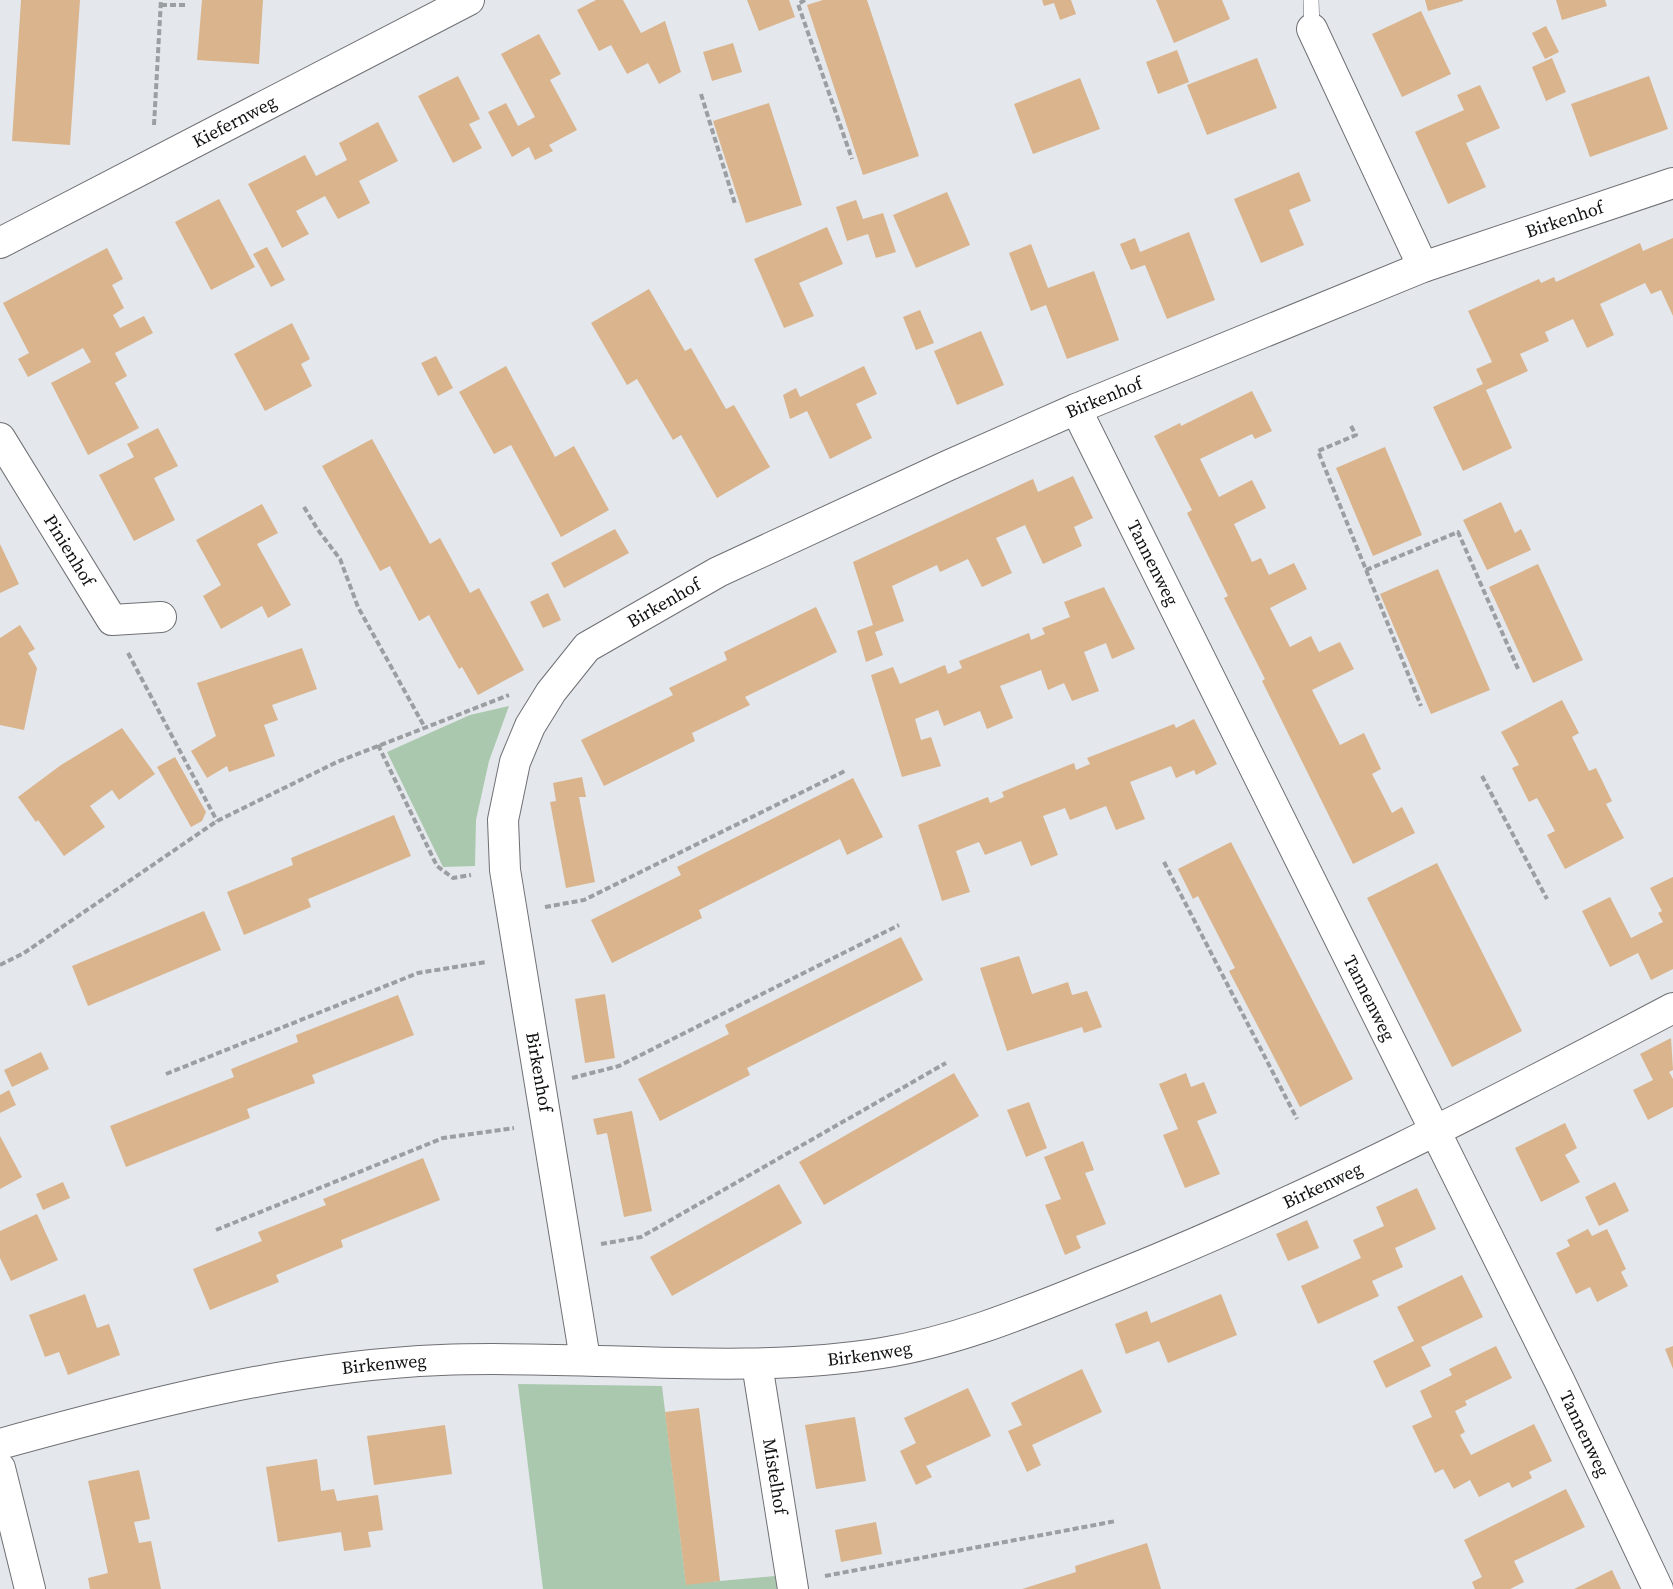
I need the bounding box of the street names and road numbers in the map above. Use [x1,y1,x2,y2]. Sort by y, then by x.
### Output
street label: Kiefernweg [188,89,281,153]
street label: Birkenhof [1522,194,1608,244]
street label: Birkenhof [1062,370,1148,424]
street label: Pinienhof [38,510,102,592]
street label: Tannenweg [1121,516,1185,610]
street label: Birkenhof [622,571,706,633]
street label: Tannenweg [1338,951,1401,1045]
street label: Birkenhof [520,1030,559,1115]
street label: Birkenweg [1279,1156,1366,1214]
street label: Birkenweg [826,1335,914,1372]
street label: Birkenweg [340,1348,427,1380]
street label: Tannenweg [1554,1386,1616,1481]
street label: Mistelhof [757,1437,794,1518]

